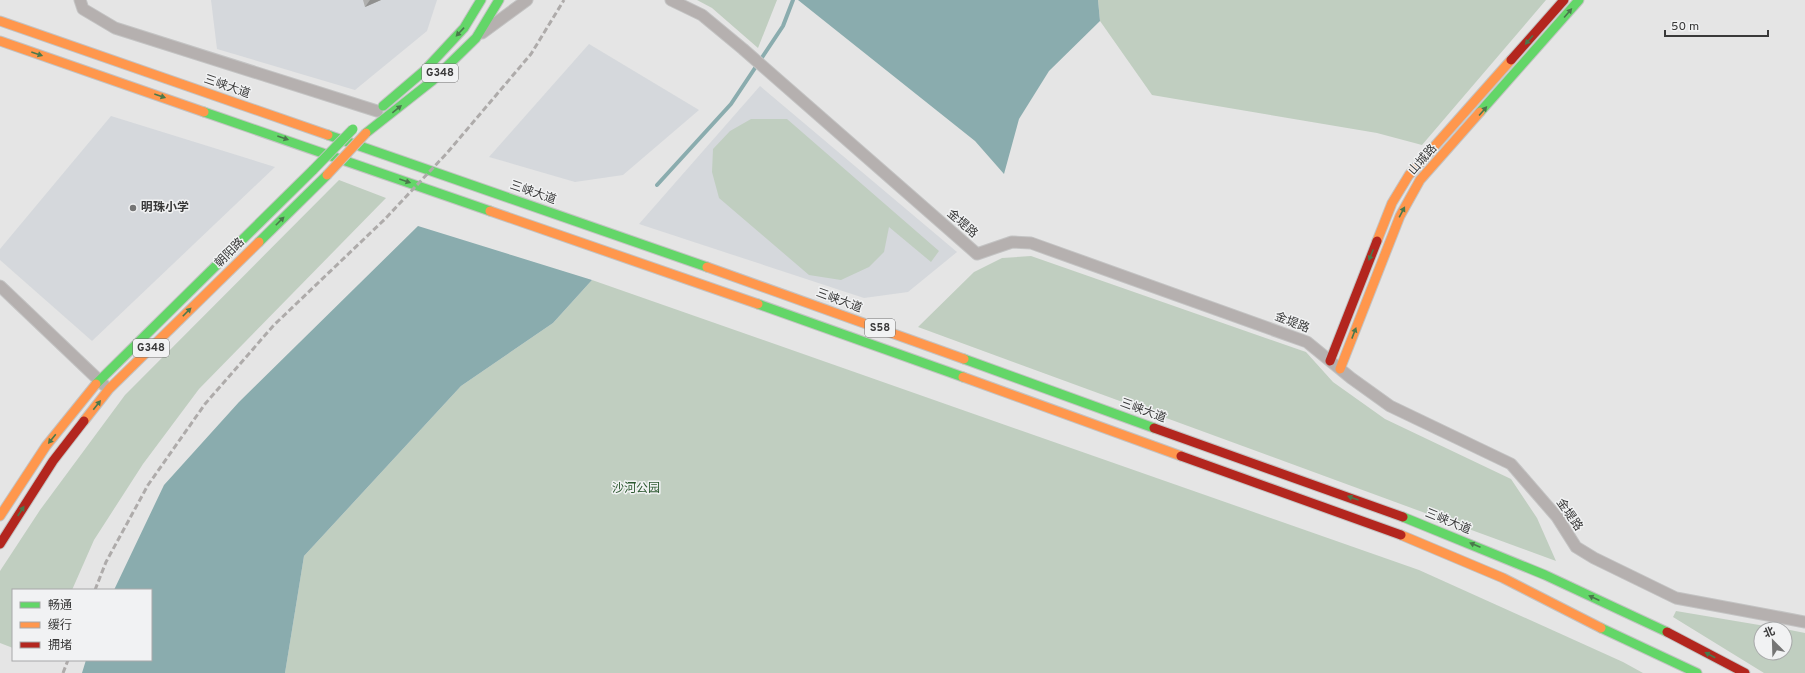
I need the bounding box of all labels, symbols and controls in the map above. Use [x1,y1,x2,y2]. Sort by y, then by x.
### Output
one-way arrow [1564,8,1573,18]
scale bar [1665,12,1768,38]
text: 50 m [1671,19,1699,35]
one-way arrow [455,27,464,37]
one-way arrow [1525,34,1534,45]
one-way arrow [31,51,43,57]
road number: G348 [422,64,458,82]
street label: 三峡大道 [202,72,252,102]
one-way arrow [154,93,166,99]
one-way arrow [391,105,402,113]
one-way arrow [1478,106,1487,116]
one-way arrow [277,136,289,142]
street label: 山城路 [1405,141,1441,179]
street label: 三峡大道 [508,178,558,208]
one-way arrow [400,179,412,185]
place label: 明珠小学 [141,200,189,216]
marker: 明珠小学 [128,203,138,213]
street label: 金堤路 [943,206,981,242]
one-way arrow [1399,206,1405,218]
one-way arrow [275,216,285,226]
street label: 朝阳路 [212,235,248,271]
one-way arrow [1368,250,1374,262]
street label: 三峡大道 [814,285,864,317]
one-way arrow [182,307,192,317]
street label: 金堤路 [1272,309,1312,337]
road number: S58 [865,319,895,337]
one-way arrow [1352,326,1358,338]
road number: G348 [133,339,169,357]
street label: 三峡大道 [1118,395,1168,427]
one-way arrow [92,400,101,411]
one-way arrow [48,433,56,444]
park label: 沙河公园 [612,481,660,497]
one-way arrow [1347,495,1359,501]
street label: 金堤路 [1552,496,1586,534]
one-way arrow [17,506,25,516]
street label: 三峡大道 [1423,506,1473,538]
one-way arrow [1469,542,1480,548]
legend [12,589,152,661]
one-way arrow [1588,595,1599,601]
text: 畅通 [48,598,72,614]
text: 缓行 [48,618,72,634]
north arrow [1753,621,1793,661]
text: 北 [1762,624,1777,641]
text: 拥堵 [48,638,72,654]
one-way arrow [1705,651,1716,658]

